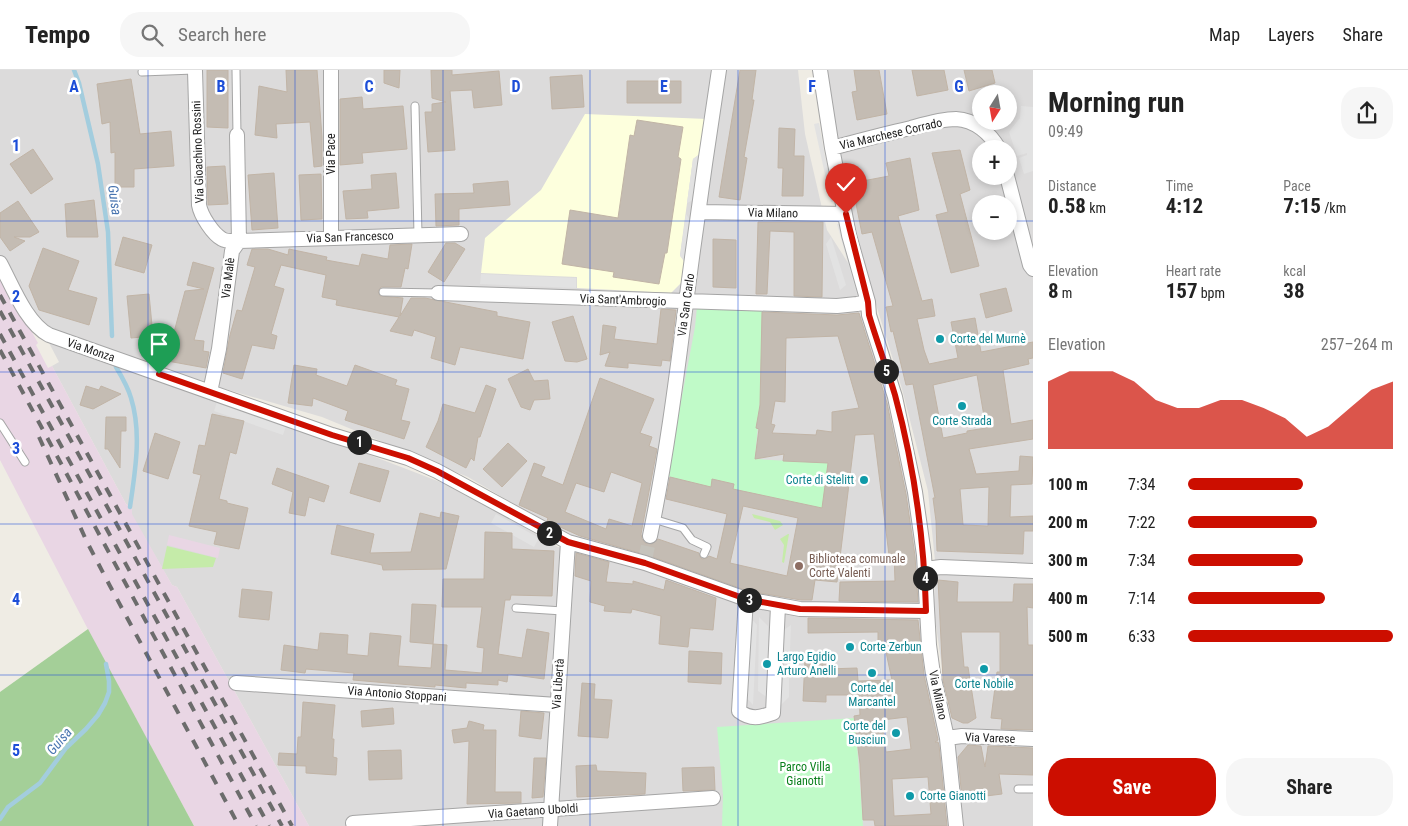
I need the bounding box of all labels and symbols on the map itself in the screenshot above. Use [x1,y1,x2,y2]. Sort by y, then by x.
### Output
text: A [69,77,79,96]
text: B [217,77,226,96]
text: C [364,77,374,96]
text: D [511,77,521,96]
text: E [660,77,668,96]
text: F [808,77,816,96]
text: G [954,77,964,96]
north arrow [972,85,1018,130]
street label: Via Gioachino Rossini [189,100,207,204]
street label: Via Marchese Corrado [838,115,944,153]
street label: Via Pace [324,133,338,175]
text: 1 [12,136,20,155]
pin [825,163,867,214]
water label: Guisa [105,184,125,216]
street label: Via Milano [748,206,798,220]
street label: Via San Francesco [306,228,394,246]
street label: Via Malè [219,256,238,299]
street label: Via San Carlo [675,273,697,337]
text: 2 [12,287,20,306]
street label: Via Sant'Ambrogio [579,291,667,309]
pin [138,323,180,374]
place label: Corte del Murnè [950,332,1026,346]
marker: Corte del Murnè [934,333,946,345]
street label: Via Monza [65,335,117,365]
pin: 5 [874,358,898,384]
marker: Corte Strada [956,400,968,412]
place label: Corte Strada [932,414,992,428]
pin: 1 [346,430,372,454]
text: 3 [12,439,20,458]
place label: Corte di Stelitt [786,473,854,487]
marker: Corte di Stelitt [858,474,870,486]
pin: 2 [536,520,562,546]
place label: Biblioteca comunale Corte Valenti [809,552,906,580]
marker: Biblioteca comunale Corte Valenti [793,560,805,572]
pin: 4 [912,566,938,590]
pin: 3 [736,588,762,612]
text: 4 [12,590,20,609]
place label: Corte Zerbun [860,640,922,654]
marker: Corte Zerbun [844,641,856,653]
place label: Largo Egidio Arturo Anelli [777,650,836,678]
street label: Via Libertà [549,658,567,710]
marker: Largo Egidio Arturo Anelli [761,658,773,670]
marker: Corte Nobile [978,663,990,675]
marker: Corte del Marcantel [866,667,878,679]
street label: Via Milano [926,669,950,721]
place label: Corte Nobile [954,677,1014,691]
place label: Corte del Marcantel [848,681,896,709]
street label: Via Antonio Stoppani [347,684,447,704]
place label: Corte del Busciun [843,719,886,747]
water label: Guisa [43,724,75,758]
marker: Corte del Busciun [890,727,902,739]
street label: Via Varese [965,730,1016,746]
text: 5 [12,741,20,760]
park label: Parco Villa Gianotti [780,760,831,788]
place label: Corte Gianotti [920,789,986,803]
marker: Corte Gianotti [904,790,916,802]
street label: Via Gaetano Uboldi [487,801,579,821]

